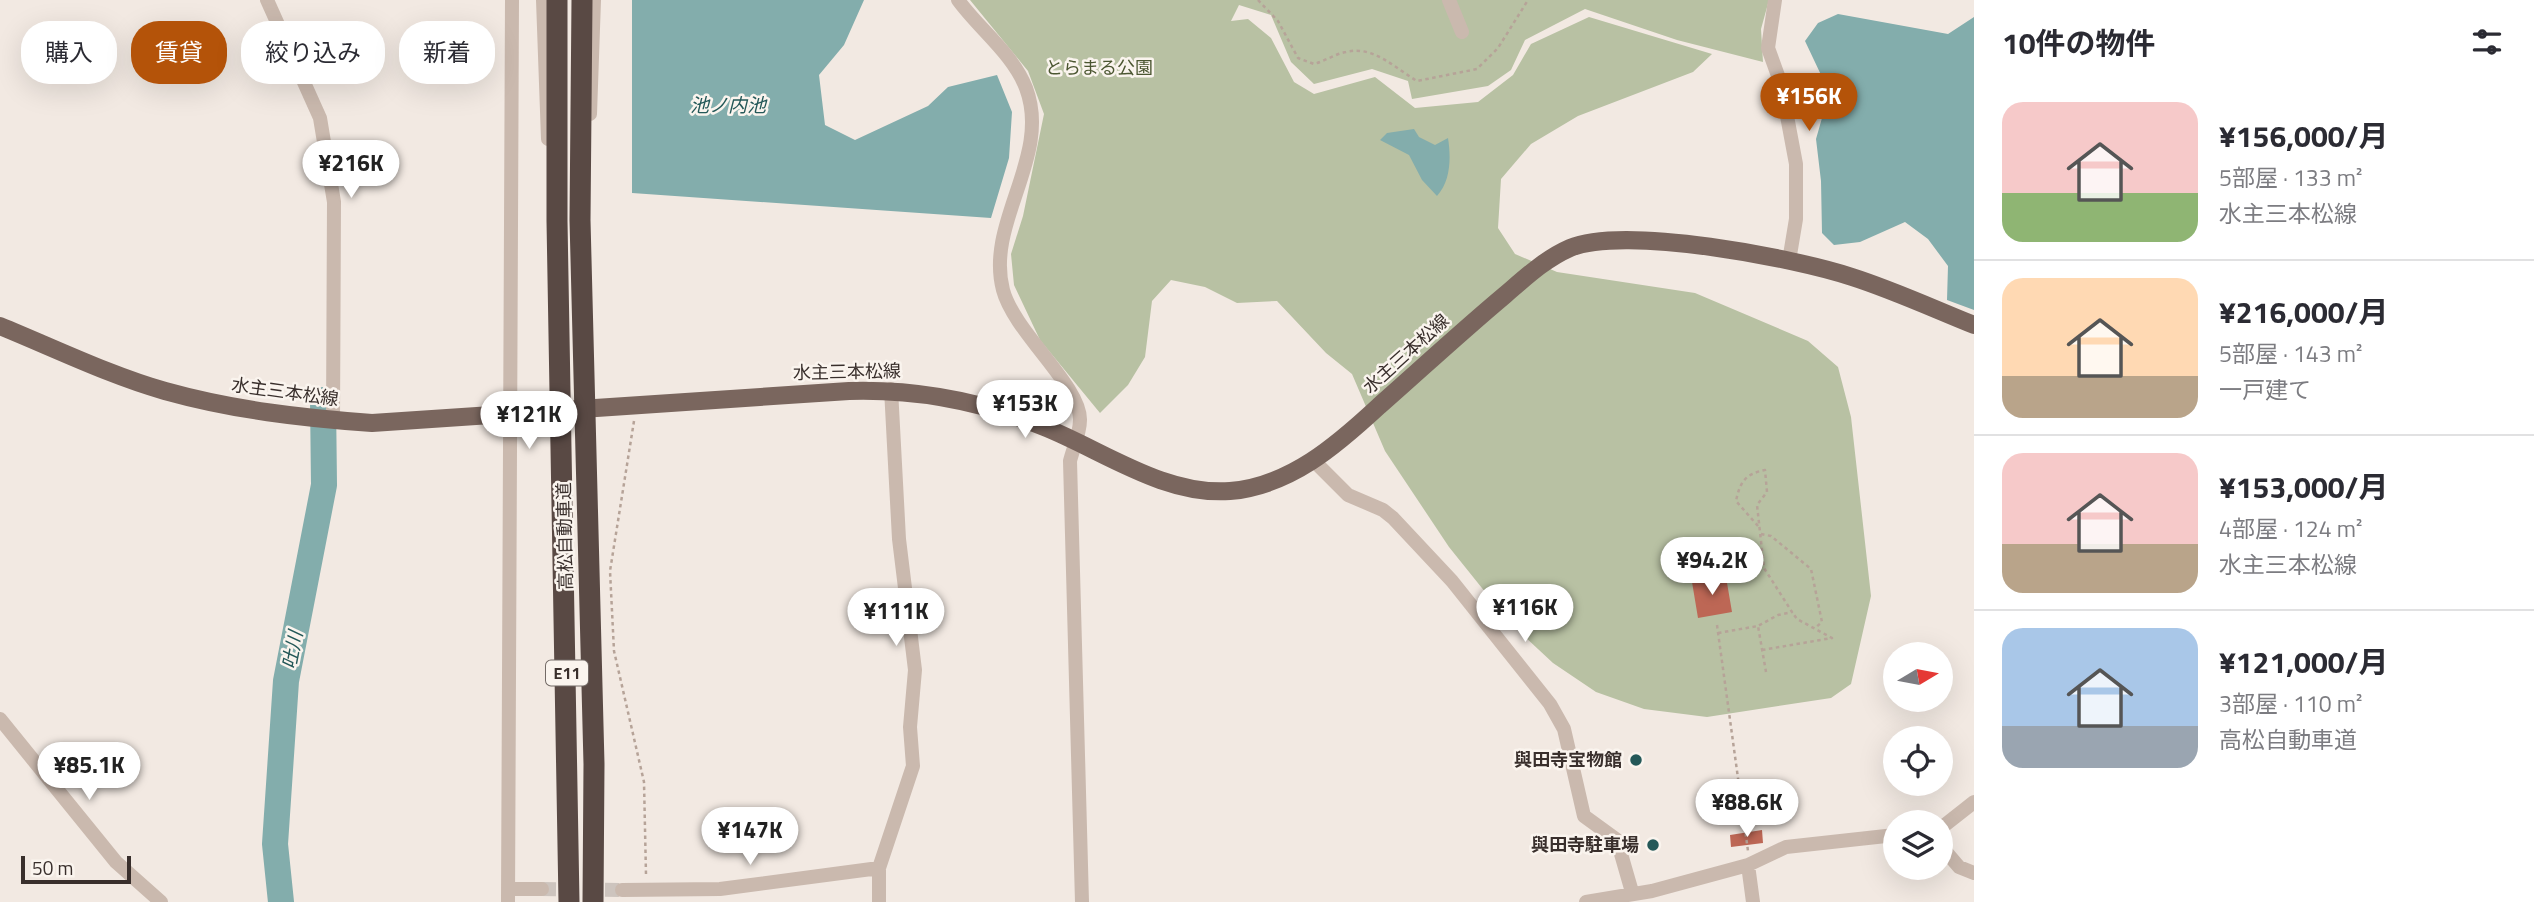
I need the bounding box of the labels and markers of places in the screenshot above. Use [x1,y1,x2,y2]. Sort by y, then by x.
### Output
pin: ¥156K [1760,74,1858,133]
pin: ¥216K [302,140,400,200]
pin: ¥153K [976,380,1074,440]
pin: ¥121K [480,392,578,451]
pin: ¥94.2K [1655,538,1769,597]
pin: ¥116K [1476,584,1574,644]
pin: ¥111K [847,588,945,648]
pin: ¥85.1K [32,742,146,802]
place label: 與田寺宝物館 [1514,746,1622,773]
marker: 與田寺宝物館 [1628,752,1644,768]
pin: ¥88.6K [1690,780,1804,839]
pin: ¥147K [701,808,799,867]
place label: 與田寺駐車場 [1531,831,1639,858]
marker: 與田寺駐車場 [1645,837,1661,853]

